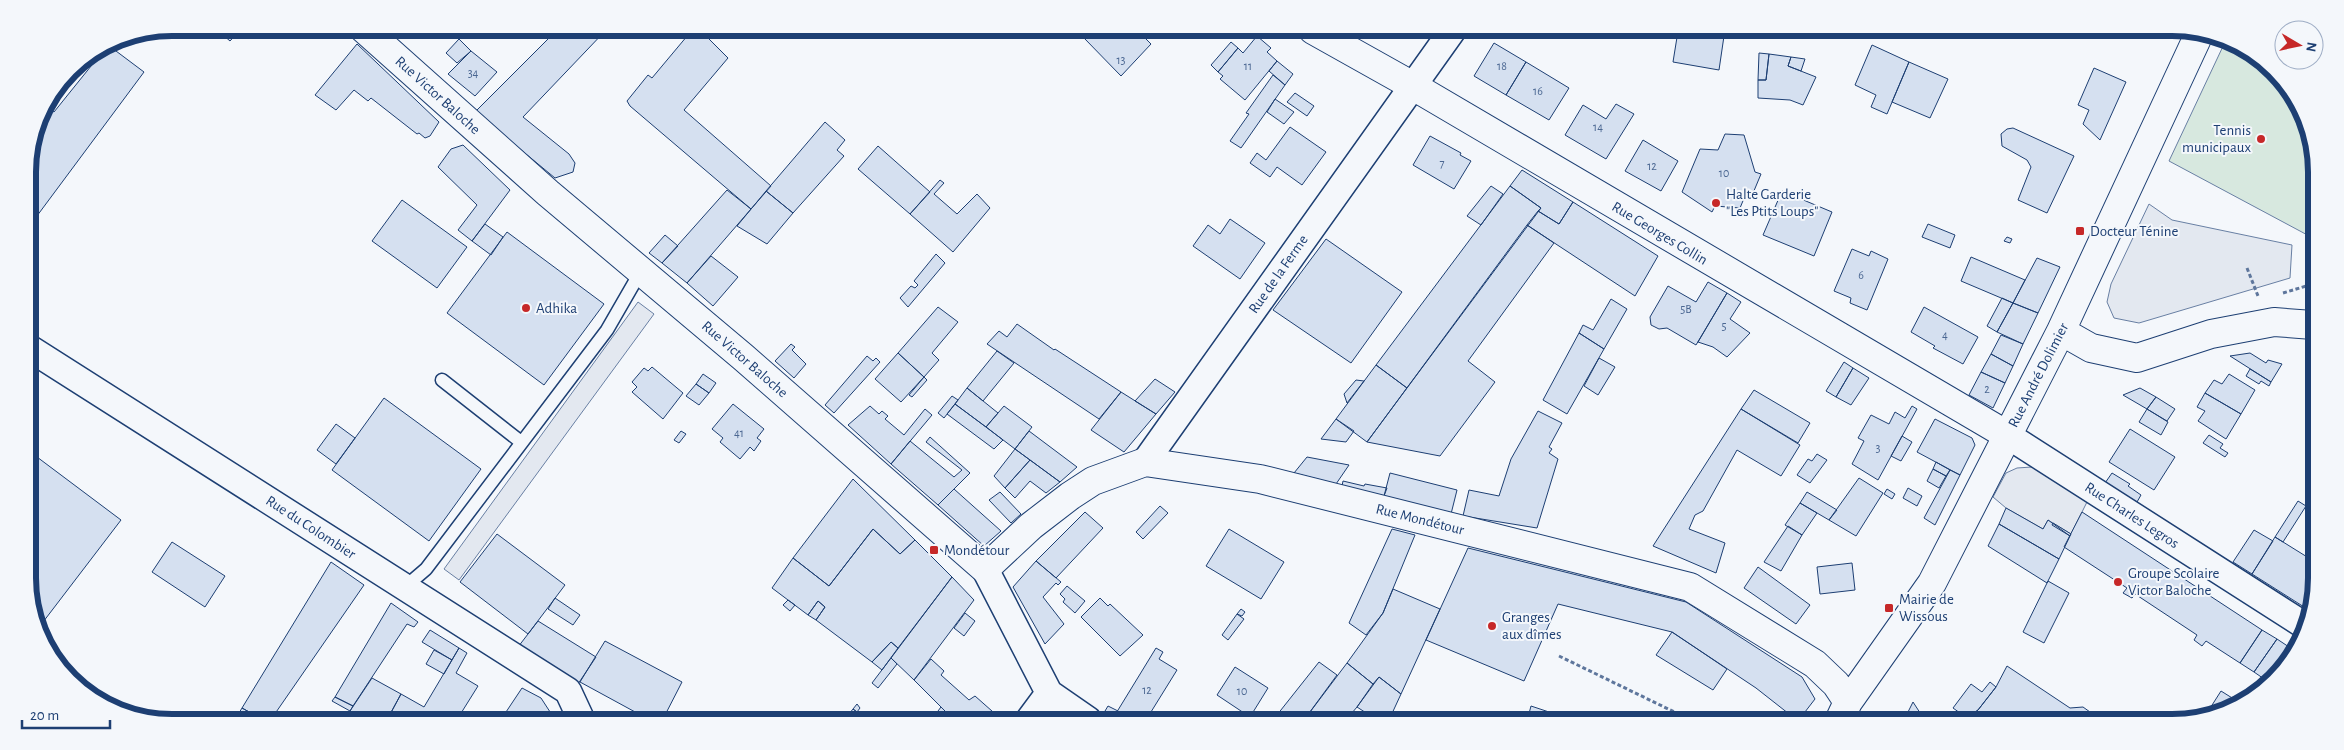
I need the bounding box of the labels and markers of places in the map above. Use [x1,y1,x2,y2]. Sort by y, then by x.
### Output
place label: Tennis municipaux [2182,123,2251,155]
marker: Tennis municipaux [2255,133,2267,145]
place label: Halte Garderie "Les Ptits Loups" [1726,187,1818,219]
marker: Halte Garderie "Les Ptits Loups" [1710,197,1722,209]
place label: Docteur Ténine [2090,224,2179,239]
marker: Docteur Ténine [2074,225,2086,237]
place label: Adhika [536,301,577,316]
marker: Adhika [520,302,532,314]
place label: Mondétour [944,543,1010,558]
marker: Mondétour [928,544,940,556]
place label: Groupe Scolaire Victor Baloche [2128,566,2220,598]
marker: Groupe Scolaire Victor Baloche [2112,576,2124,588]
place label: Mairie de Wissous [1899,592,1954,624]
marker: Mairie de Wissous [1883,602,1895,614]
place label: Granges aux dîmes [1502,610,1561,642]
marker: Granges aux dîmes [1486,620,1498,632]

